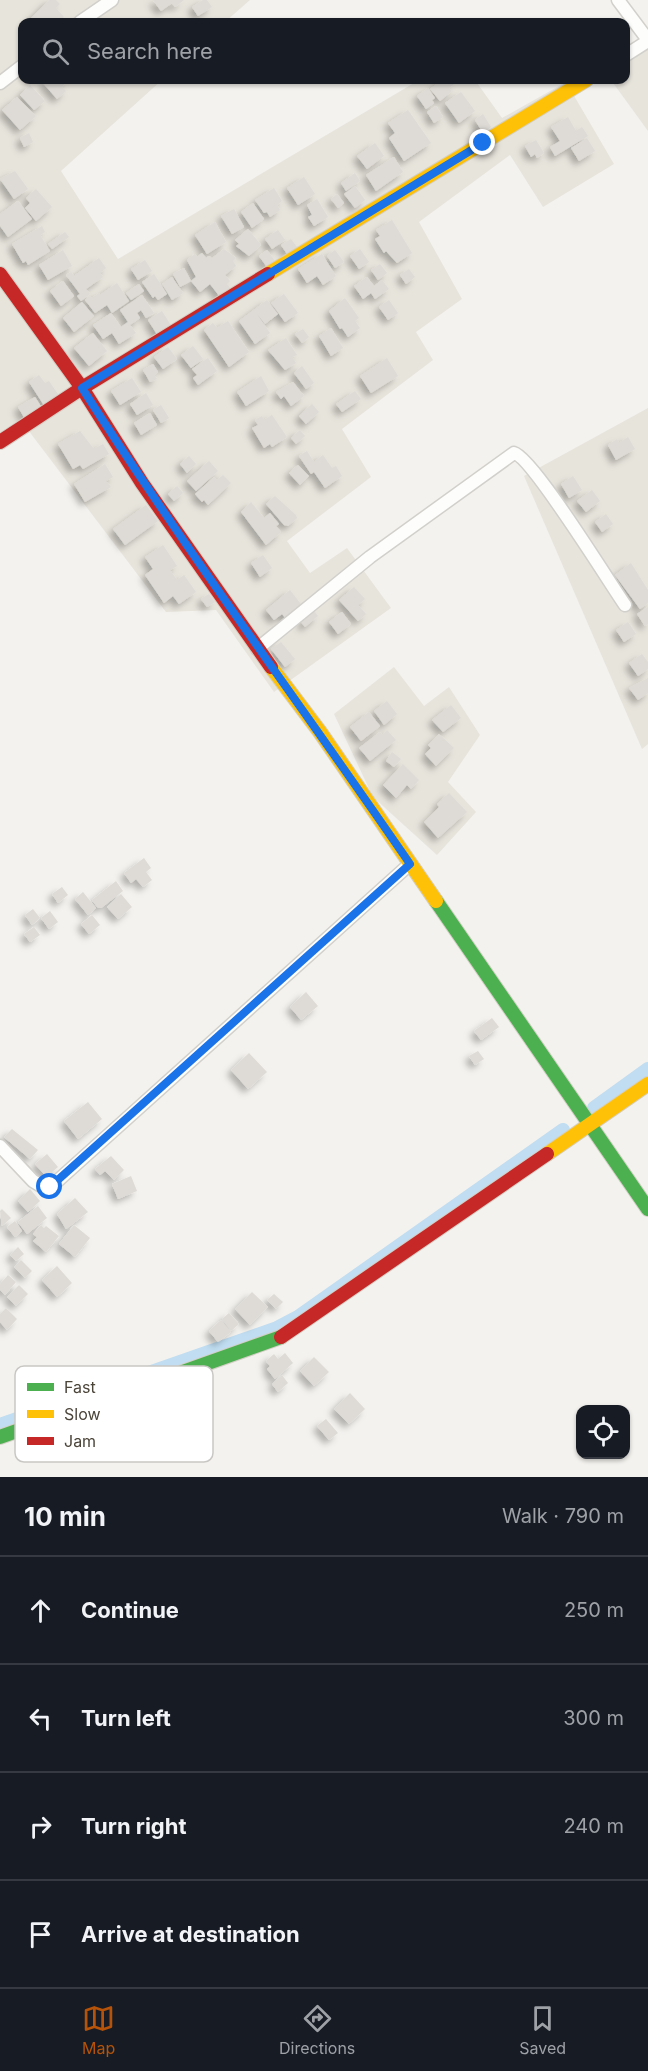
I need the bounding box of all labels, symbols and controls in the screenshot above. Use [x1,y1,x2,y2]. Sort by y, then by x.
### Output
search box [18,18,630,84]
icon: search [39,35,72,68]
text: Search here [87,38,213,64]
route end [469,129,495,155]
route start [36,1173,62,1199]
legend [15,1366,213,1462]
text: Fast [64,1377,96,1397]
text: Slow [64,1404,101,1424]
map controls [576,1405,630,1459]
button: locate [576,1405,630,1459]
text: Jam [64,1431,96,1451]
text: 10 min [24,1501,106,1532]
text: Walk · 790 m [502,1504,624,1528]
icon: ahead [24,1594,57,1627]
text: Continue [81,1597,179,1623]
text: 250 m [564,1598,624,1622]
icon: left [24,1702,57,1735]
text: Turn left [81,1705,171,1731]
text: 300 m [563,1706,624,1730]
icon: right [24,1810,57,1843]
text: Turn right [81,1813,187,1839]
text: 240 m [563,1814,624,1838]
icon: arrive [24,1918,57,1951]
text: Arrive at destination [81,1921,300,1947]
tab: Map [82,2002,115,2058]
tab: Directions [279,2002,355,2058]
tab: Saved [519,2002,566,2058]

